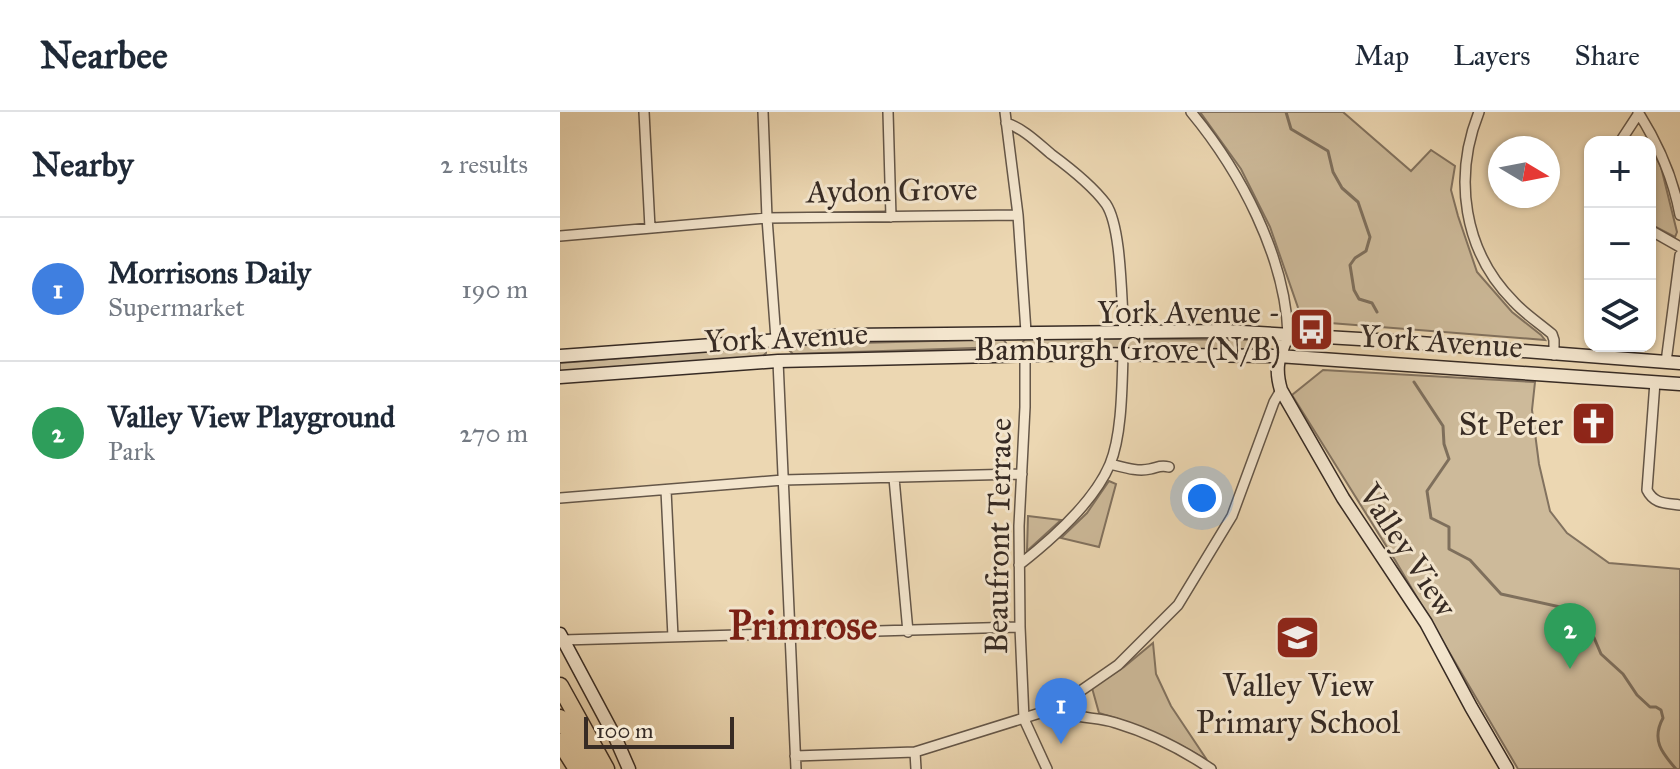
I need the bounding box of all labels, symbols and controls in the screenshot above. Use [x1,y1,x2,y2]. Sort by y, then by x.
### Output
text: Nearbee [40,32,168,78]
text: Map [1354,38,1409,73]
text: Layers [1453,38,1531,73]
text: Share [1575,38,1640,73]
north arrow [1488,136,1560,208]
map controls [1584,136,1656,352]
button: + [1584,136,1656,208]
text: Nearby [32,144,134,185]
text: 2 results [440,148,528,180]
street label: Aydon Grove [804,170,978,212]
button: − [1584,208,1656,280]
text: Morrisons Daily [108,255,311,291]
text: 1 [53,273,63,305]
text: 190 m [461,273,528,305]
button: layers [1584,280,1656,352]
text: Supermarket [108,291,245,323]
place label: York Avenue - Bamburgh Grove (N/B) [974,293,1281,369]
bus stop icon: York Avenue - Bamburgh Grove (N/B) [1288,306,1336,354]
street label: York Avenue [703,314,869,361]
street label: York Avenue [1358,316,1524,367]
text: Valley View Playground [108,399,395,435]
church icon: St Peter [1570,400,1618,448]
place label: St Peter [1459,405,1563,444]
text: 2 [52,417,64,449]
text: 270 m [459,417,528,449]
street label: Beaufront Terrace [977,417,1020,655]
text: Park [108,435,155,467]
street label: Valley View [1350,476,1466,625]
your location [1182,478,1222,518]
district label: Primrose [729,601,878,650]
pin: 2 [1544,603,1596,669]
school or university icon: Valley View Primary School [1274,614,1322,662]
place label: Valley View Primary School [1196,666,1400,742]
pin: 1 [1035,678,1087,744]
scale bar [584,713,734,749]
text: 100 m [596,717,653,744]

